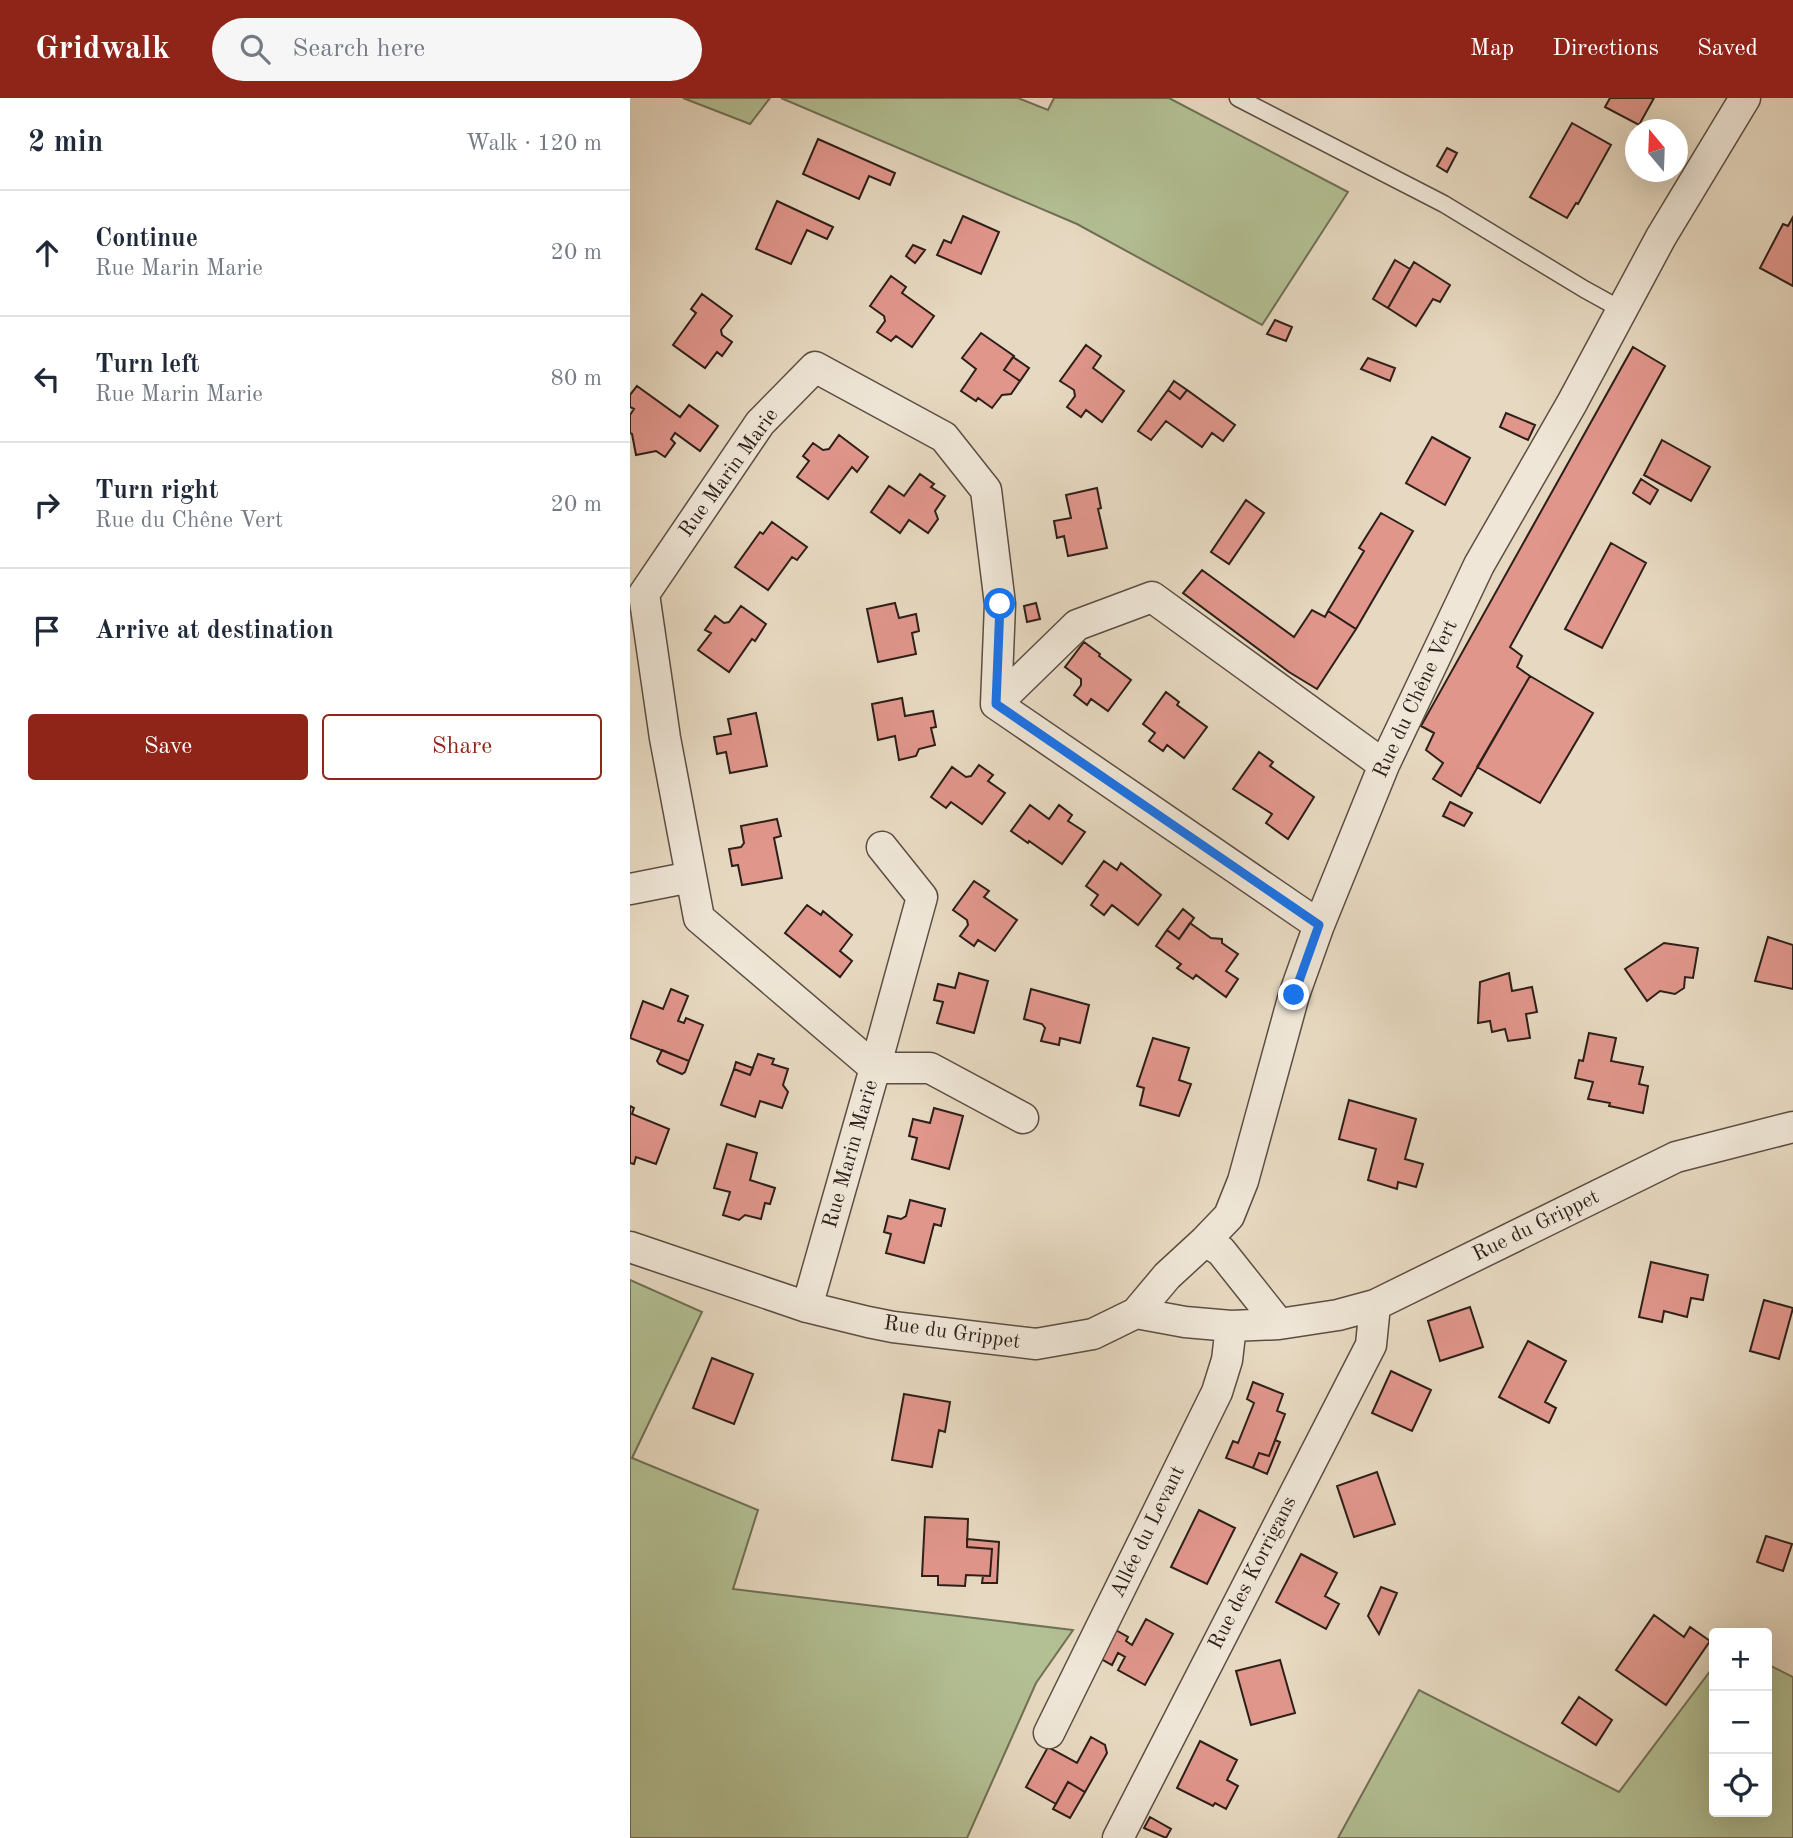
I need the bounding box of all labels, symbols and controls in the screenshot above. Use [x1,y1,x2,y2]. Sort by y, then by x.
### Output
search box [212,18,702,81]
icon: search [236,30,274,68]
text: Gridwalk [35,33,170,66]
text: Search here [292,36,425,62]
text: Map [1470,37,1514,61]
text: Directions [1552,37,1659,61]
text: Saved [1697,37,1758,61]
north arrow [1625,119,1688,182]
text: 2 min [28,128,103,158]
text: Walk · 120 m [466,132,602,155]
text: Continue [95,226,198,252]
icon: ahead [28,234,66,272]
text: 20 m [551,241,602,264]
text: Rue Marin Marie [95,257,263,280]
text: Turn left [95,352,200,378]
icon: left [28,360,66,398]
text: 80 m [551,367,602,390]
text: Rue Marin Marie [95,383,263,406]
street label: Rue Marin Marie [675,405,783,541]
text: Turn right [95,478,218,504]
icon: right [28,486,66,524]
text: 20 m [551,493,602,516]
text: Rue du Chêne Vert [95,509,283,532]
route start [984,588,1015,619]
icon: arrive [28,612,66,650]
street label: Rue du Chêne Vert [1370,617,1462,781]
text: Arrive at destination [95,618,334,644]
button: Save [28,714,308,780]
button: Share [322,714,602,780]
route end [1278,979,1309,1010]
street label: Rue Marin Marie [820,1077,882,1231]
street label: Rue du Grippet [1469,1186,1603,1266]
street label: Rue du Grippet [882,1313,1022,1353]
street label: Allée du Levant [1107,1463,1189,1601]
street label: Rue des Korrigans [1205,1493,1301,1653]
map controls [1709,1628,1772,1817]
button: + [1709,1628,1772,1691]
button: − [1709,1691,1772,1754]
button: locate [1709,1754,1772,1817]

